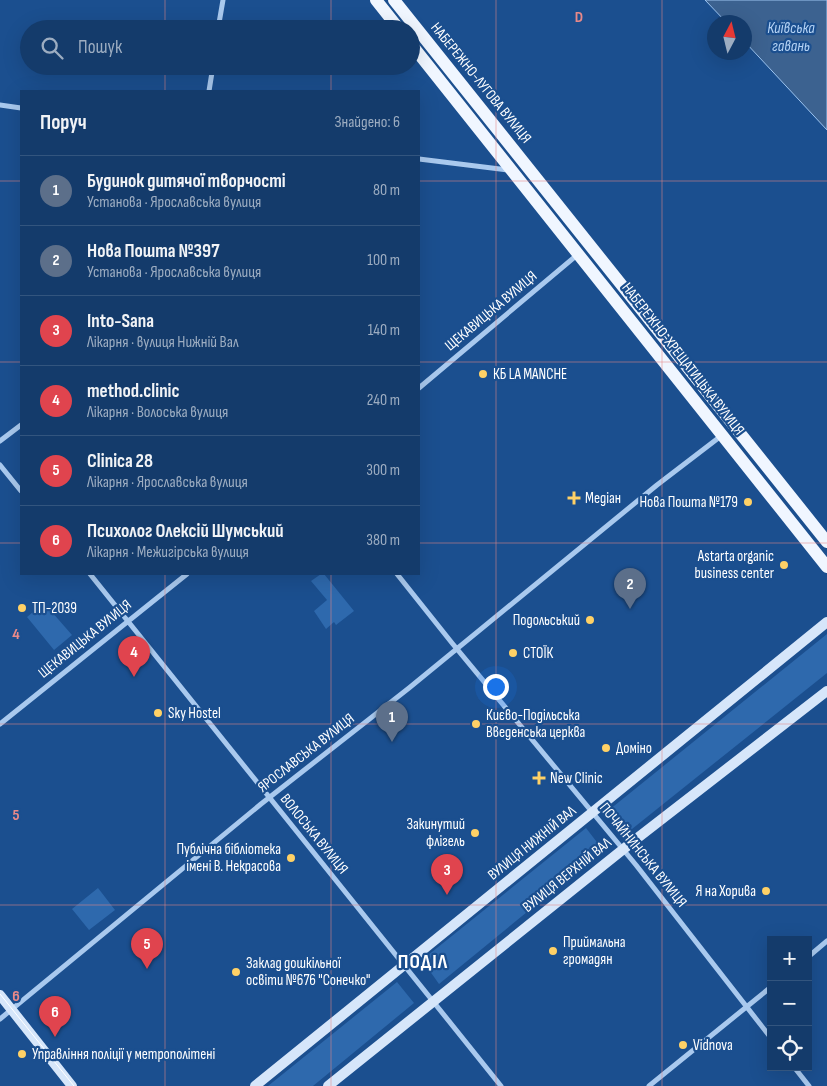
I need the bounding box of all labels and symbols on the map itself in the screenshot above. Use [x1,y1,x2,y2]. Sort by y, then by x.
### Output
text: D [575,8,583,27]
north arrow [707,15,752,60]
street label: НАБЕРЕЖНО-ЛУГОВА ВУЛИЦЯ [426,19,536,147]
water label: Київська гавань [767,19,815,56]
street label: ЩЕКАВИЦЬКА ВУЛИЦЯ [441,267,541,355]
street label: НАБЕРЕЖНО-ХРЕЩАТИЦЬКА ВУЛИЦЯ [617,279,749,439]
place label: КБ LA MANCHE [493,365,567,384]
marker: КБ LA MANCHE [477,368,489,380]
place label: Медіан [585,489,621,508]
marker: Медіан [567,491,581,505]
place label: Нова Пошта №179 [640,493,738,512]
marker: Нова Пошта №179 [742,496,754,508]
place label: Astarta organic business center [695,547,775,583]
marker: Astarta organic business center [778,559,790,571]
pin: 2 [614,568,646,609]
street label: ЩЕКАВИЦЬКА ВУЛИЦЯ [35,596,135,682]
place label: ТП-2039 [32,599,77,618]
marker: ТП-2039 [16,602,28,614]
place label: Подольський [513,611,580,630]
marker: Подольський [584,614,596,626]
text: 4 [12,625,20,644]
pin: 4 [118,636,150,677]
place label: СТОЇК [523,644,553,663]
marker: СТОЇК [507,647,519,659]
your location [483,674,509,700]
pin: 1 [376,701,408,742]
place label: Sky Hostel [168,704,221,723]
place label: Києво-Подільська Введенська церква [486,706,586,742]
marker: Sky Hostel [152,707,164,719]
street label: ЯРОСЛАВСЬКА ВУЛИЦЯ [254,709,358,797]
marker: Києво-Подільська Введенська церква [470,718,482,730]
place label: Доміно [616,739,652,758]
marker: Доміно [600,742,612,754]
place label: New Clinic [550,769,603,788]
marker: New Clinic [532,771,546,785]
street label: ВОЛОСЬКА ВУЛИЦЯ [276,790,352,878]
street label: ПОЧАЙНИНСЬКА ВУЛИЦЯ [595,799,691,911]
street label: ВУЛИЦЯ НИЖНІЙ ВАЛ [484,801,581,884]
text: 5 [12,806,20,825]
place label: Закинутий флігель [406,815,465,851]
marker: Закинутий флігель [469,827,481,839]
street label: ВУЛИЦЯ ВЕРХНІЙ ВАЛ [519,833,616,917]
place label: Публічна бібліотека імені В. Некрасова [176,840,281,876]
marker: Публічна бібліотека імені В. Некрасова [285,852,297,864]
pin: 3 [431,854,463,895]
place label: Я на Хорива [696,882,756,901]
marker: Я на Хорива [760,885,772,897]
pin: 5 [131,928,163,969]
place label: Приймальна громадян [563,933,626,969]
marker: Приймальна громадян [547,945,559,957]
district label: ПОДІЛ [398,950,448,974]
place label: Заклад дошкільної освіти №676 "Сонечко" [246,954,371,990]
marker: Заклад дошкільної освіти №676 "Сонечко" [230,966,242,978]
text: 6 [12,987,20,1006]
pin: 6 [39,996,71,1037]
place label: Vidnova [693,1036,733,1055]
marker: Vidnova [677,1039,689,1051]
place label: Управління поліції у метрополітені [32,1045,215,1064]
marker: Управління поліції у метрополітені [16,1048,28,1060]

